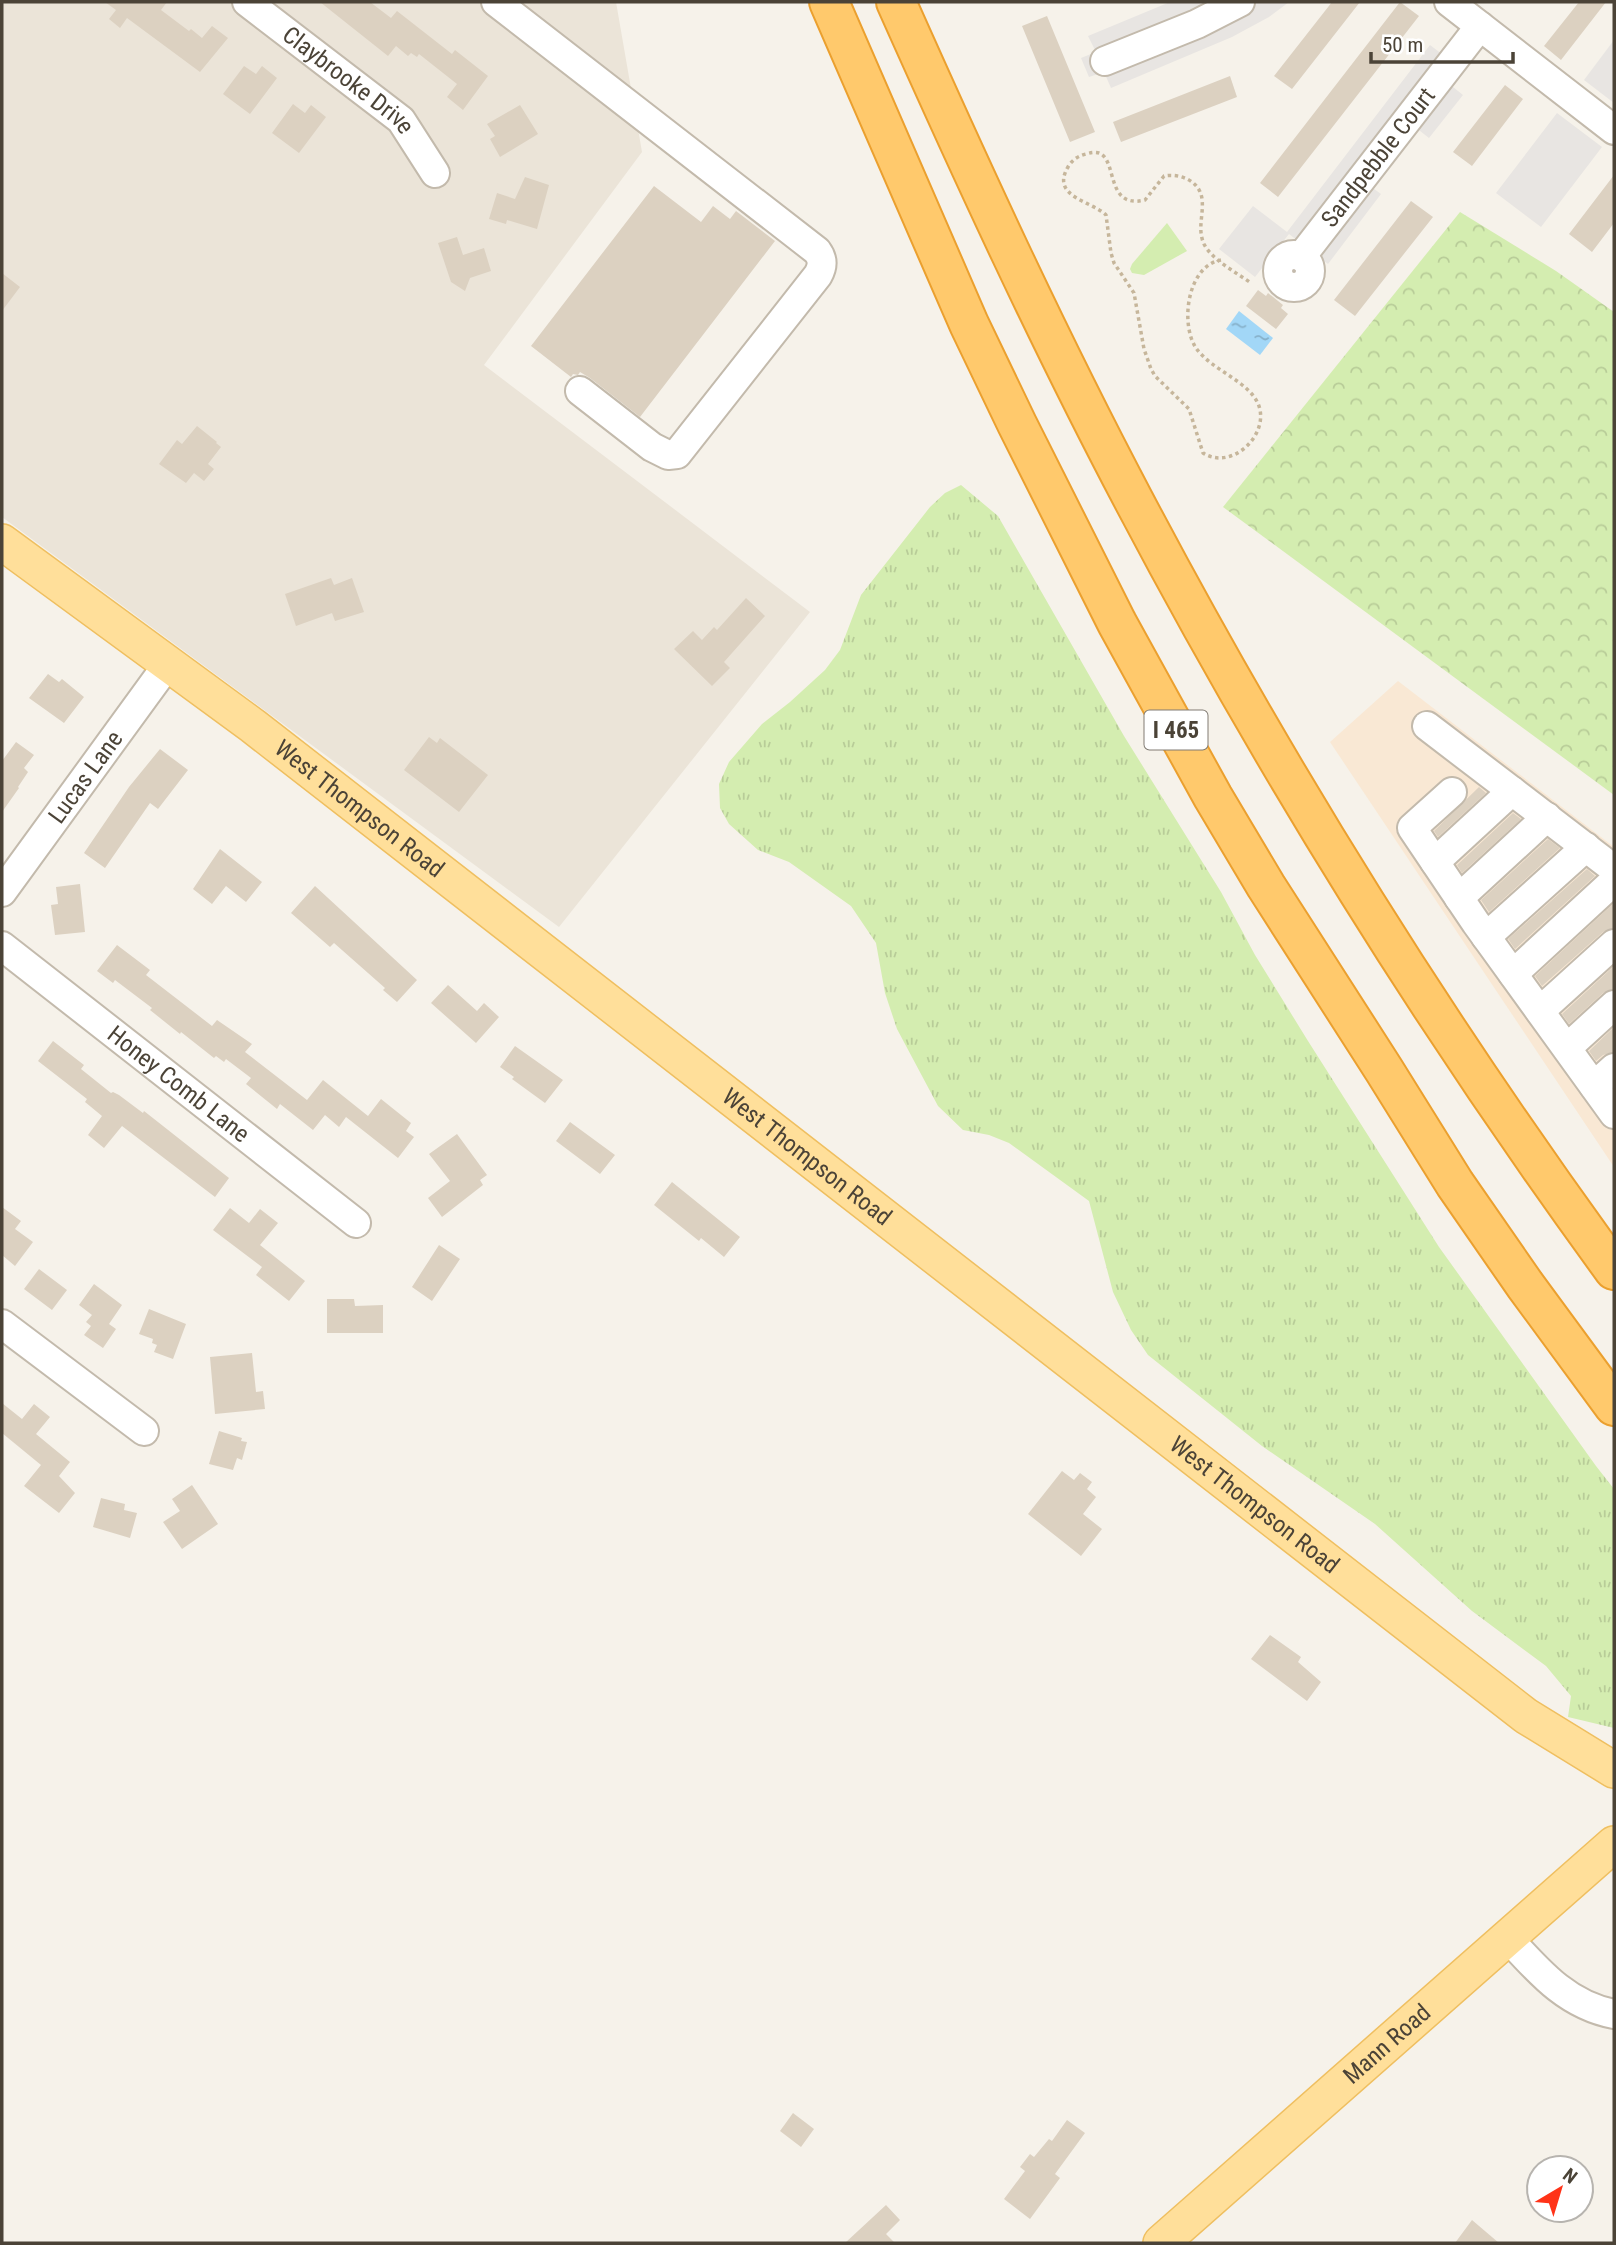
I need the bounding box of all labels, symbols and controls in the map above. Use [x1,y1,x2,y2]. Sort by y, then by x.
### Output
street label: Claybrooke Drive [277,20,420,139]
scale bar [1371,21,1513,65]
text: 50 m [1382,33,1423,57]
street label: Sandpebble Court [1315,82,1441,233]
road number: I 465 [1144,710,1208,750]
street label: Lucas Lane [43,726,128,829]
street label: West Thompson Road [269,734,450,883]
street label: Honey Comb Lane [102,1020,255,1148]
street label: West Thompson Road [717,1082,897,1231]
street label: West Thompson Road [1164,1430,1345,1579]
street label: Mann Road [1338,1998,1436,2090]
north arrow [1525,2154,1595,2224]
text: N [1558,2163,1582,2189]

